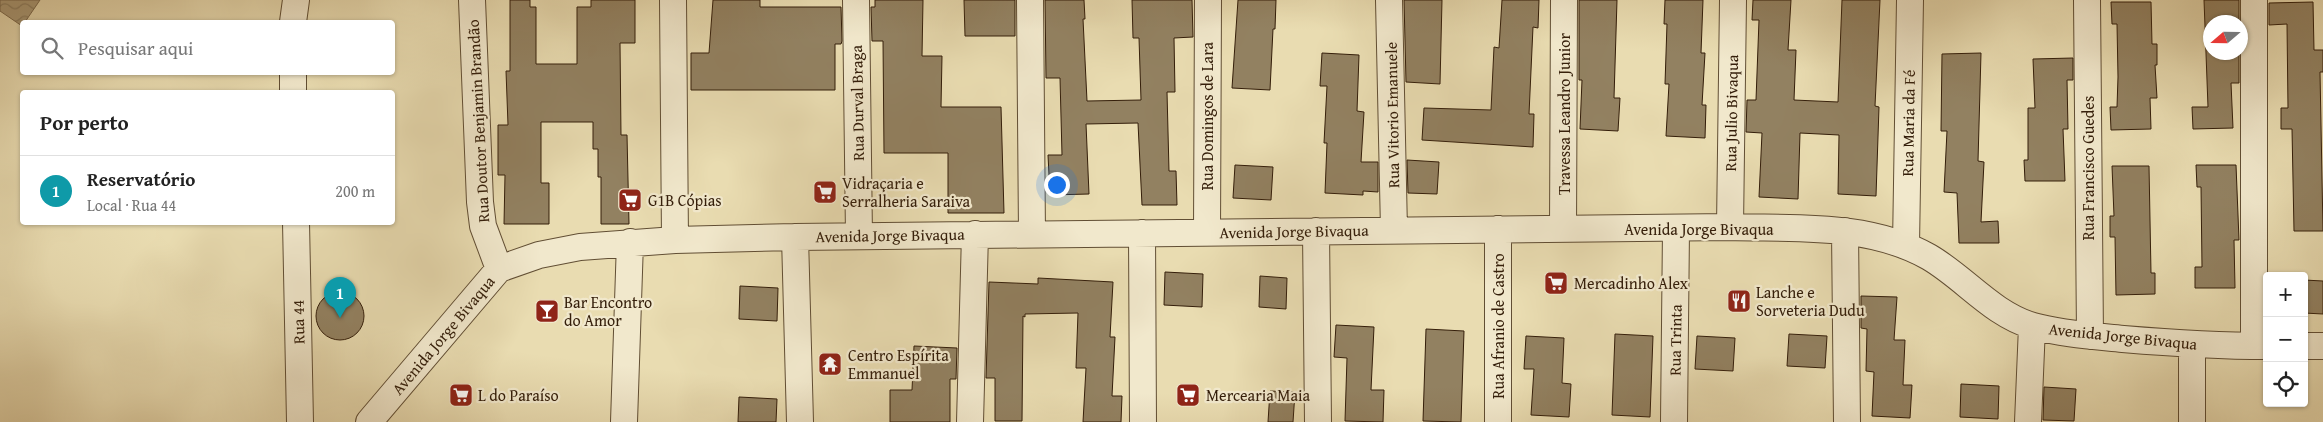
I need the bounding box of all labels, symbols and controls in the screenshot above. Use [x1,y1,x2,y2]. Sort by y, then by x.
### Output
north arrow [2203,15,2248,60]
street label: Rua Doutor Benjamin Brandão [461,19,495,223]
search box [20,20,395,75]
street label: Travessa Leandro Junior [1552,33,1576,195]
icon: search [38,34,66,62]
text: Pesquisar aqui [78,34,193,62]
street label: Rua Domingos de Lara [1195,41,1219,190]
street label: Rua Vitorio Emanuele [1379,42,1405,188]
street label: Rua Durval Braga [844,44,870,161]
street label: Rua Julio Bivaqua [1718,54,1744,172]
street label: Rua Maria da Fé [1895,69,1921,177]
street label: Rua Francisco Guedes [2076,96,2100,240]
text: Por perto [40,107,129,138]
text: Reservatório [87,165,195,193]
place label: Vidraçaria e Serralheria Saraiva [842,171,971,213]
your location [1044,172,1070,198]
text: 1 [52,179,60,203]
text: 200 m [335,179,375,203]
supermarket icon: Vidraçaria e Serralheria Saraiva [812,179,838,205]
supermarket icon: G1B Cópias [617,187,643,213]
place label: G1B Cópias [648,188,722,212]
text: Local · Rua 44 [87,193,176,217]
street label: Avenida Jorge Bivaqua [1624,217,1774,241]
street label: Avenida Jorge Bivaqua [1219,218,1369,244]
street label: Avenida Jorge Bivaqua [815,222,965,248]
street label: Rua Afranio de Castro [1486,253,1510,399]
street label: Avenida Jorge Bivaqua [386,270,500,400]
supermarket icon: Mercadinho Alex [1543,270,1569,296]
place label: Mercadinho Alex [1574,271,1689,295]
map controls [2263,272,2308,407]
button: + [2263,272,2308,317]
pin: 1 [324,277,356,318]
place label: Lanche e Sorveteria Dudu [1756,280,1865,322]
restaurant icon: Lanche e Sorveteria Dudu [1726,288,1752,314]
place label: Bar Encontro do Amor [564,290,652,332]
bar icon: Bar Encontro do Amor [534,298,560,324]
street label: Rua 44 [286,299,310,344]
street label: Rua Trinta [1662,304,1688,376]
street label: Avenida Jorge Bivaqua [2047,316,2199,356]
button: − [2263,317,2308,362]
place label: Centro Espírita Emmanuel [848,343,949,385]
temple icon: Centro Espírita Emmanuel [817,351,843,377]
button: locate [2263,362,2308,407]
supermarket icon: L do Paraíso [448,382,474,408]
supermarket icon: Mercearia Maia [1175,382,1201,408]
place label: L do Paraíso [478,383,559,407]
place label: Mercearia Maia [1206,383,1310,407]

